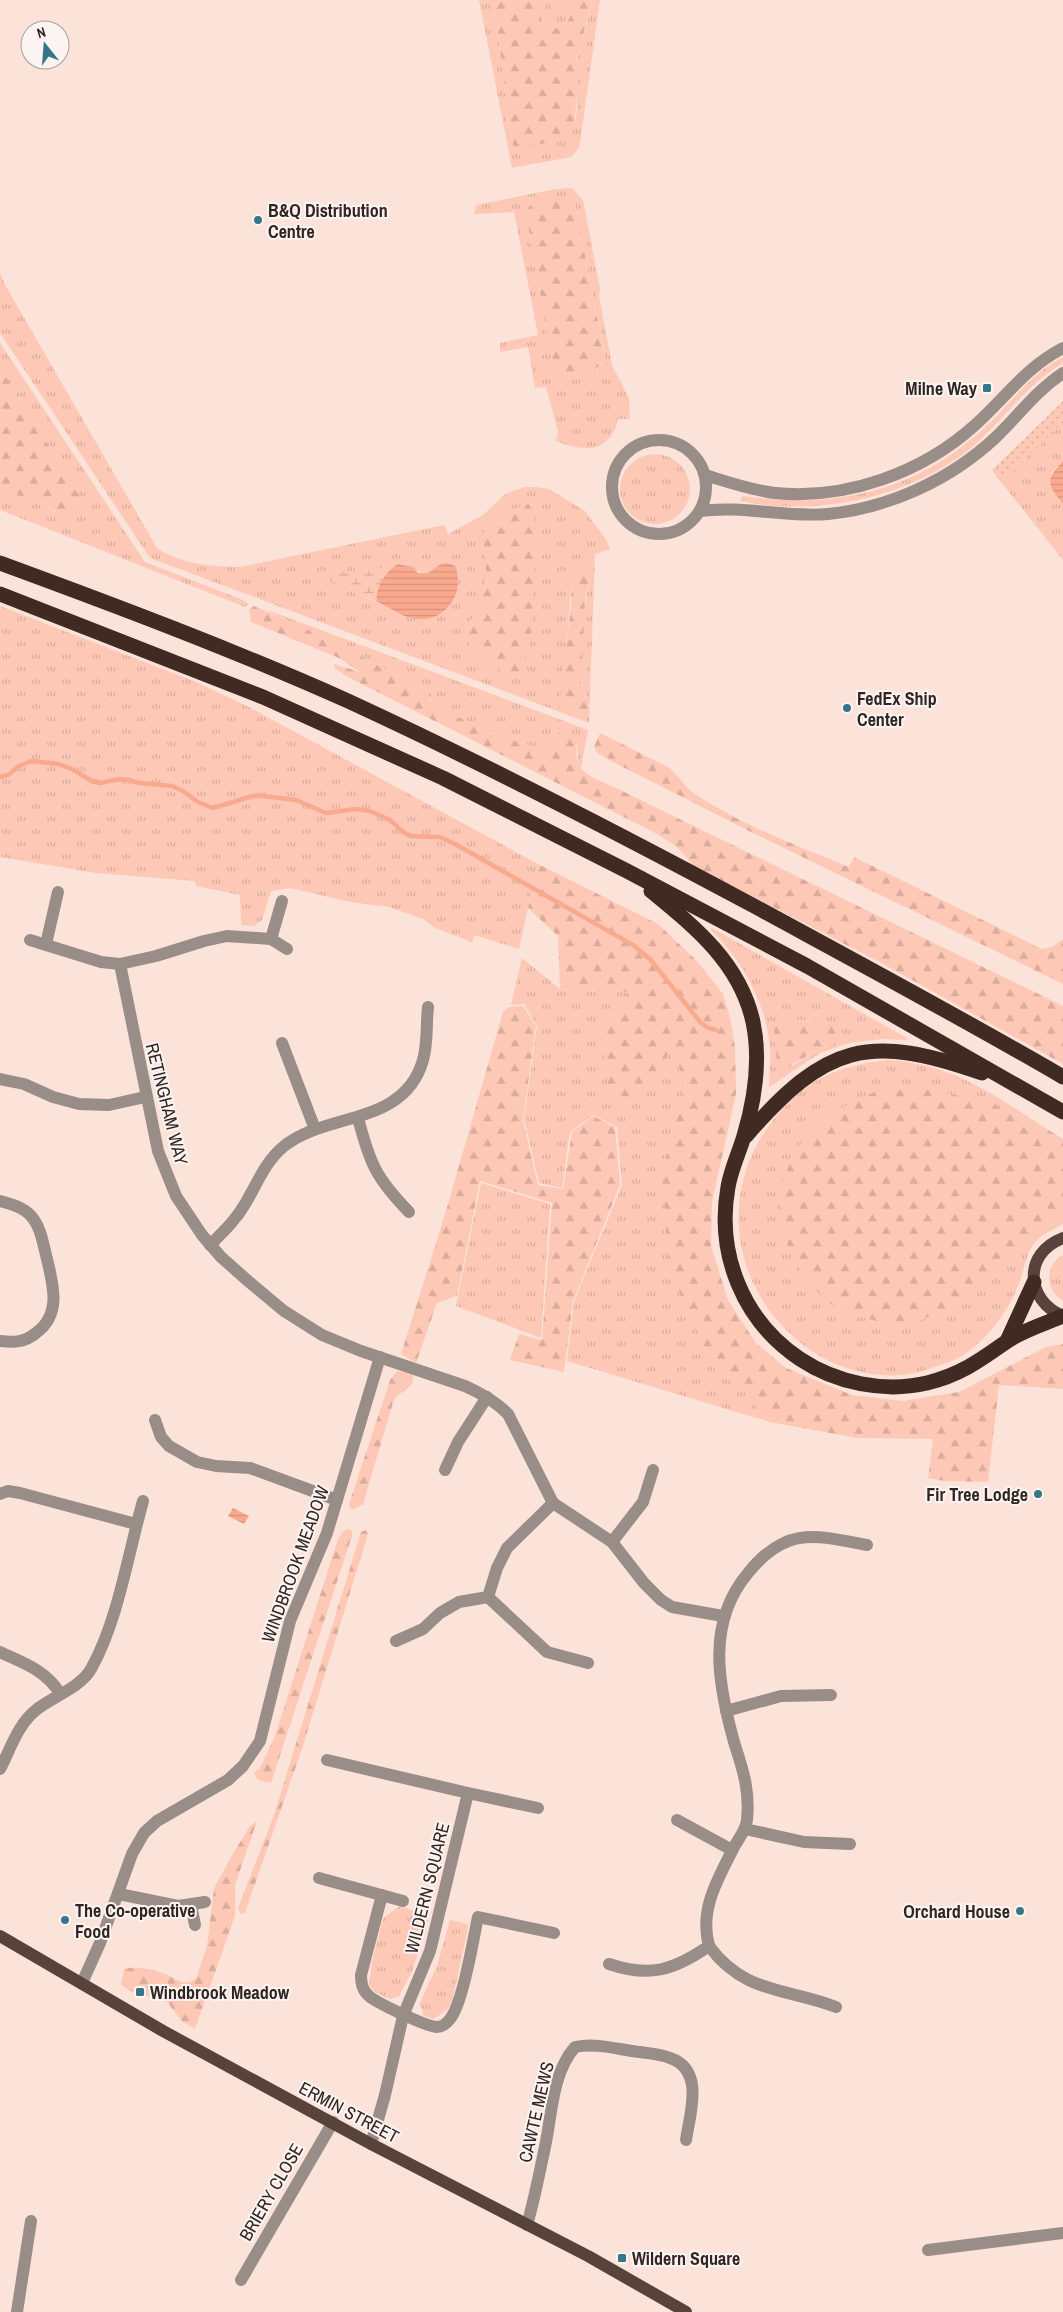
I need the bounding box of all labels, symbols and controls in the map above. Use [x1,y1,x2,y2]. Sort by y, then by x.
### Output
north arrow [20,20,70,70]
text: N [35,23,48,42]
place label: B&Q Distribution Centre [268,198,388,244]
marker: B&Q Distribution Centre [252,214,264,226]
place label: Milne Way [905,376,978,401]
marker: Milne Way [981,382,993,394]
place label: FedEx Ship Center [857,686,937,732]
marker: FedEx Ship Center [841,702,853,714]
street label: RETINGHAM WAY [140,1040,194,1168]
street label: WINDBROOK MEADOW [255,1482,335,1646]
place label: Fir Tree Lodge [926,1482,1028,1507]
marker: Fir Tree Lodge [1032,1488,1044,1500]
street label: WILDERN SQUARE [399,1820,455,1956]
place label: The Co-operative Food [75,1898,196,1944]
place label: Orchard House [903,1899,1010,1924]
marker: Orchard House [1014,1905,1026,1917]
marker: The Co-operative Food [59,1914,71,1926]
place label: Windbrook Meadow [150,1980,290,2005]
marker: Windbrook Meadow [134,1986,146,1998]
street label: CAWTE MEWS [512,2059,560,2165]
street label: ERMIN STREET [295,2075,403,2149]
street label: BRIERY CLOSE [233,2139,309,2245]
place label: Wildern Square [632,2246,740,2271]
marker: Wildern Square [616,2252,628,2264]

